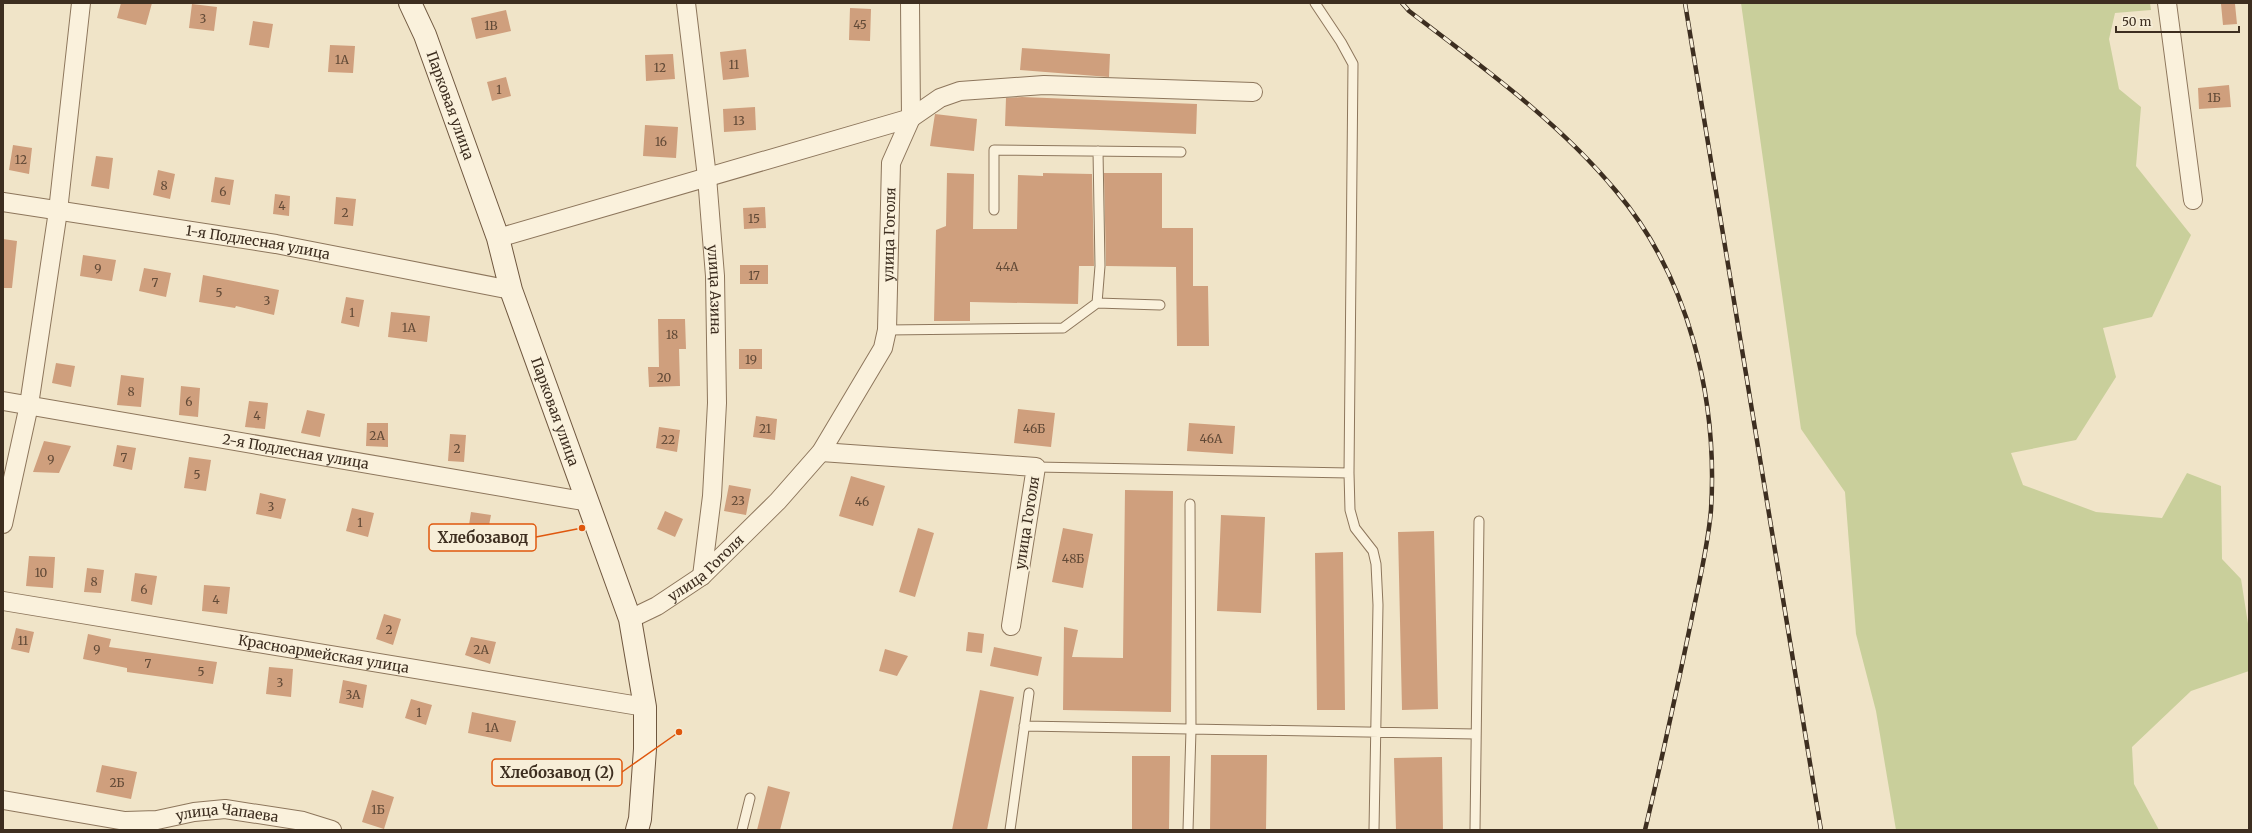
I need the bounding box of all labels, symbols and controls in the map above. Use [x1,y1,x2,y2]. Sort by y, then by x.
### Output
scale bar [2116,8,2239,34]
house number: 3 [200,11,207,26]
text: 50 m [2122,14,2151,29]
house number: 45 [853,17,867,32]
house number: 1В [484,18,498,33]
street label: Парковая улица [422,48,478,163]
house number: 1А [335,52,350,67]
house number: 11 [729,57,740,72]
house number: 12 [654,60,666,75]
house number: 1 [496,82,502,97]
house number: 1Б [2207,90,2221,105]
house number: 13 [733,113,745,128]
house number: 16 [655,134,667,149]
house number: 12 [15,152,27,167]
house number: 8 [160,178,168,193]
house number: 6 [219,184,227,199]
street label: улица Гоголя [879,187,899,282]
house number: 4 [278,198,286,213]
house number: 2 [341,205,349,220]
house number: 15 [748,211,760,226]
street label: 1-я Подлесная улица [184,221,332,263]
street label: улица Азина [703,244,725,335]
house number: 44А [995,259,1019,274]
house number: 9 [94,261,102,276]
house number: 17 [748,268,760,283]
house number: 7 [152,275,159,290]
house number: 5 [215,285,223,300]
house number: 3 [264,293,271,308]
house number: 1 [349,305,355,320]
house number: 1А [402,320,417,335]
house number: 18 [666,327,678,342]
house number: 19 [745,352,757,367]
street label: Парковая улица [527,355,583,469]
house number: 20 [657,370,672,385]
house number: 8 [127,384,135,399]
house number: 6 [185,394,193,409]
house number: 4 [253,408,261,423]
house number: 21 [759,421,772,436]
house number: 46Б [1023,421,1045,436]
house number: 2А [369,428,385,443]
street label: 2-я Подлесная улица [221,430,371,473]
house number: 46А [1200,431,1223,446]
house number: 22 [661,432,675,447]
house number: 2 [453,441,461,456]
house number: 7 [121,450,128,465]
house number: 9 [47,452,55,467]
house number: 5 [193,467,201,482]
street label: улица Гоголя [1011,475,1043,571]
house number: 23 [731,493,745,508]
house number: 46 [855,494,869,509]
house number: 3 [268,499,275,514]
house number: 1 [357,515,363,530]
callout: Хлебозавод [429,524,536,551]
text: Хлебозавод [437,528,529,547]
street label: улица Гоголя [664,531,748,605]
house number: 48Б [1062,551,1084,566]
house number: 10 [35,565,48,580]
house number: 8 [90,574,98,589]
house number: 6 [140,582,148,597]
house number: 4 [212,592,220,607]
house number: 2 [385,622,393,637]
street label: Красноармейская улица [237,631,411,677]
house number: 11 [18,633,29,648]
house number: 9 [93,642,101,657]
house number: 2А [473,642,489,657]
house number: 7 [145,656,152,671]
house number: 5 [197,664,205,679]
house number: 3 [277,675,284,690]
house number: 3А [345,687,361,702]
house number: 1 [416,705,422,720]
house number: 1А [485,720,500,735]
callout: Хлебозавод (2) [492,759,622,786]
text: Хлебозавод (2) [500,763,614,782]
house number: 2Б [109,775,125,790]
street label: улица Чапаева [174,800,280,826]
house number: 1Б [371,802,385,817]

